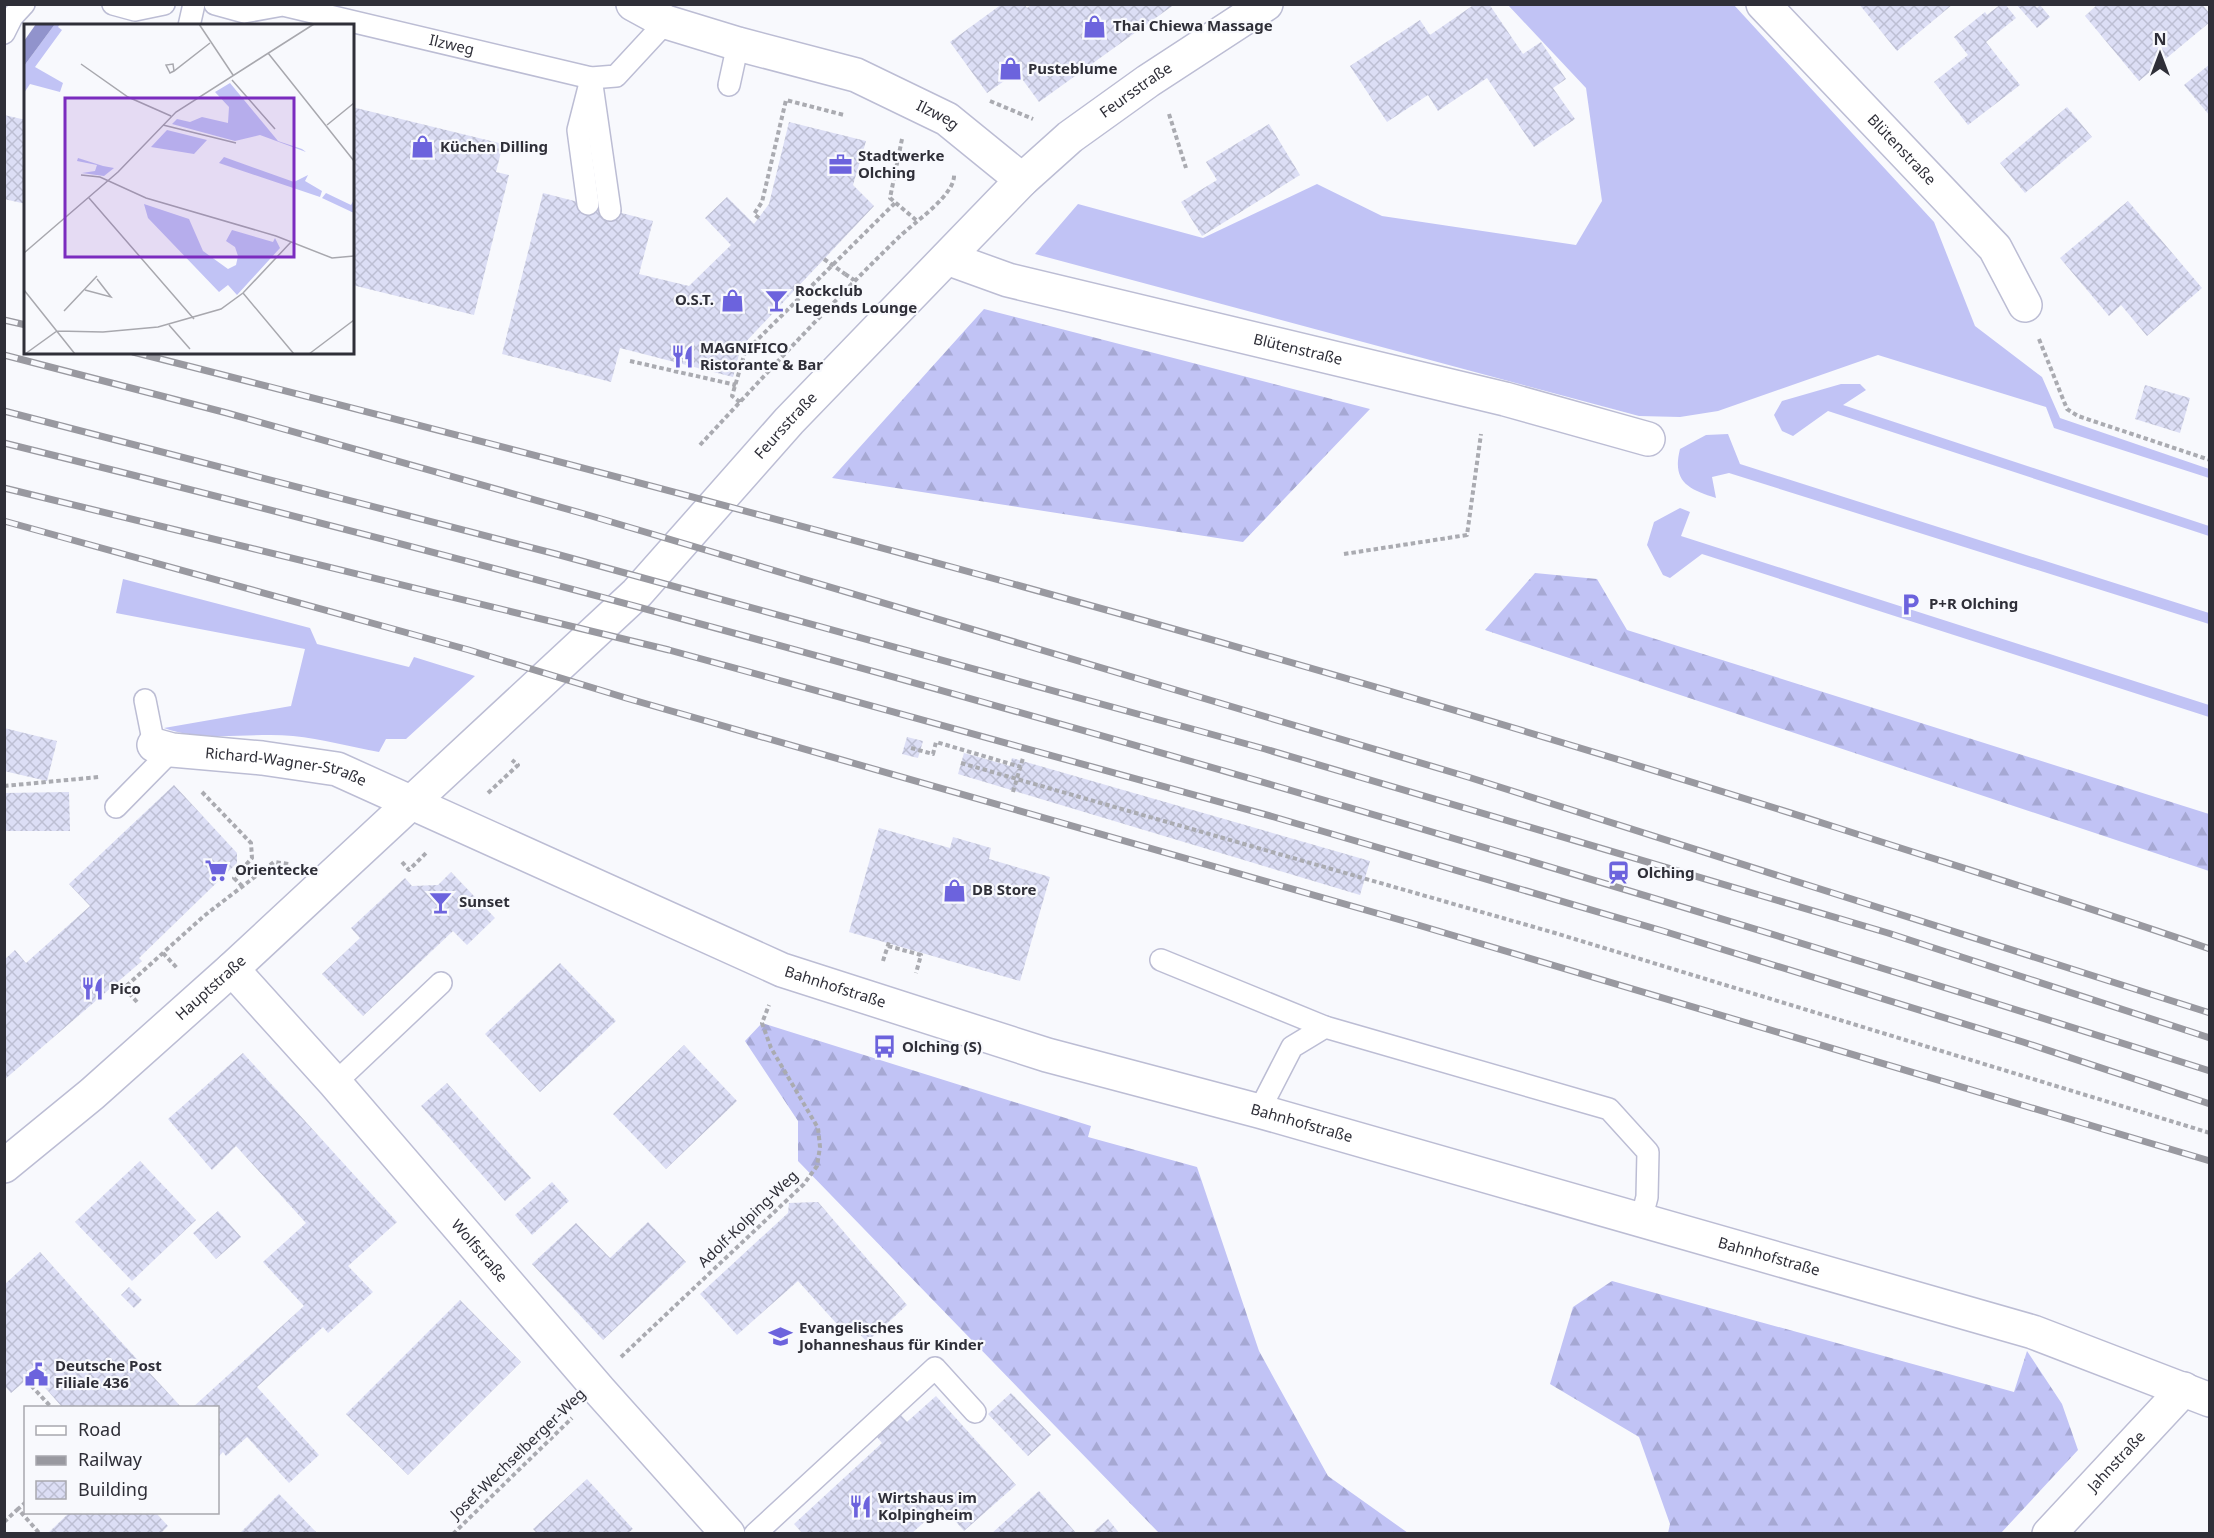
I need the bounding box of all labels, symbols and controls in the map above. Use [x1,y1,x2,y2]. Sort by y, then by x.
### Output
shop icon: Thai Chiewa Massage [1082,13,1108,39]
place label: Thai Chiewa Massage [1113,15,1273,35]
inset map [24,24,354,354]
north arrow [2130,24,2190,84]
text: N [2153,28,2167,50]
street label: Ilzweg [427,29,476,59]
shop icon: Pusteblume [997,56,1023,82]
street label: Feursstraße [1095,57,1175,122]
place label: Pusteblume [1028,58,1117,78]
street label: Ilzweg [914,95,964,134]
street label: Blütenstraße [1864,109,1941,189]
shop icon: Küchen Dilling [409,134,435,160]
place label: Küchen Dilling [440,136,548,156]
place label: Stadtwerke Olching [858,145,945,182]
office icon: Stadtwerke Olching [827,152,853,178]
place label: Rockclub Legends Lounge [795,280,917,317]
shop icon: O.S.T. [719,287,745,313]
bar icon: Rockclub Legends Lounge [764,287,790,313]
place label: O.S.T. [675,289,714,309]
street label: Blütenstraße [1252,328,1345,369]
place label: MAGNIFICO Ristorante & Bar [700,337,823,374]
restaurant icon: MAGNIFICO Ristorante & Bar [669,344,695,370]
street label: Feursstraße [749,387,821,463]
parking icon: P+R Olching [1898,591,1924,617]
place label: P+R Olching [1929,593,2018,613]
street label: Richard-Wagner-Straße [204,742,370,790]
supermarket icon: Orientecke [204,857,230,883]
place label: Orientecke [235,859,318,879]
station icon: Olching [1606,860,1632,886]
place label: Olching [1637,862,1695,882]
shop icon: DB Store [941,877,967,903]
place label: DB Store [972,879,1036,899]
bar icon: Sunset [428,889,454,915]
place label: Sunset [459,891,510,911]
street label: Hauptstraße [171,950,250,1024]
street label: Bahnhofstraße [782,961,889,1012]
restaurant icon: Pico [79,976,105,1002]
place label: Pico [110,978,141,998]
bus stop icon: Olching (S) [871,1034,897,1060]
place label: Olching (S) [902,1036,982,1056]
street label: Bahnhofstraße [1249,1098,1355,1146]
street label: Adolf-Kolping-Weg [693,1165,802,1271]
street label: Wolfstraße [448,1215,513,1286]
street label: Bahnhofstraße [1716,1232,1823,1280]
place label: Evangelisches Johanneshaus für Kinder [797,1317,984,1354]
school or university icon: Evangelisches Johanneshaus für Kinder [768,1324,794,1350]
place label: Deutsche Post Filiale 436 [55,1355,162,1392]
public building icon: Deutsche Post Filiale 436 [24,1362,50,1388]
street label: Josef-Wechselberger-Weg [444,1383,589,1525]
legend [24,1406,219,1514]
text: Road [78,1417,121,1441]
street label: Jahnstraße [2081,1426,2149,1497]
text: Railway [78,1447,143,1471]
text: Building [78,1477,148,1501]
place label: Wirtshaus im Kolpingheim [878,1487,977,1524]
restaurant icon: Wirtshaus im Kolpingheim [847,1494,873,1520]

